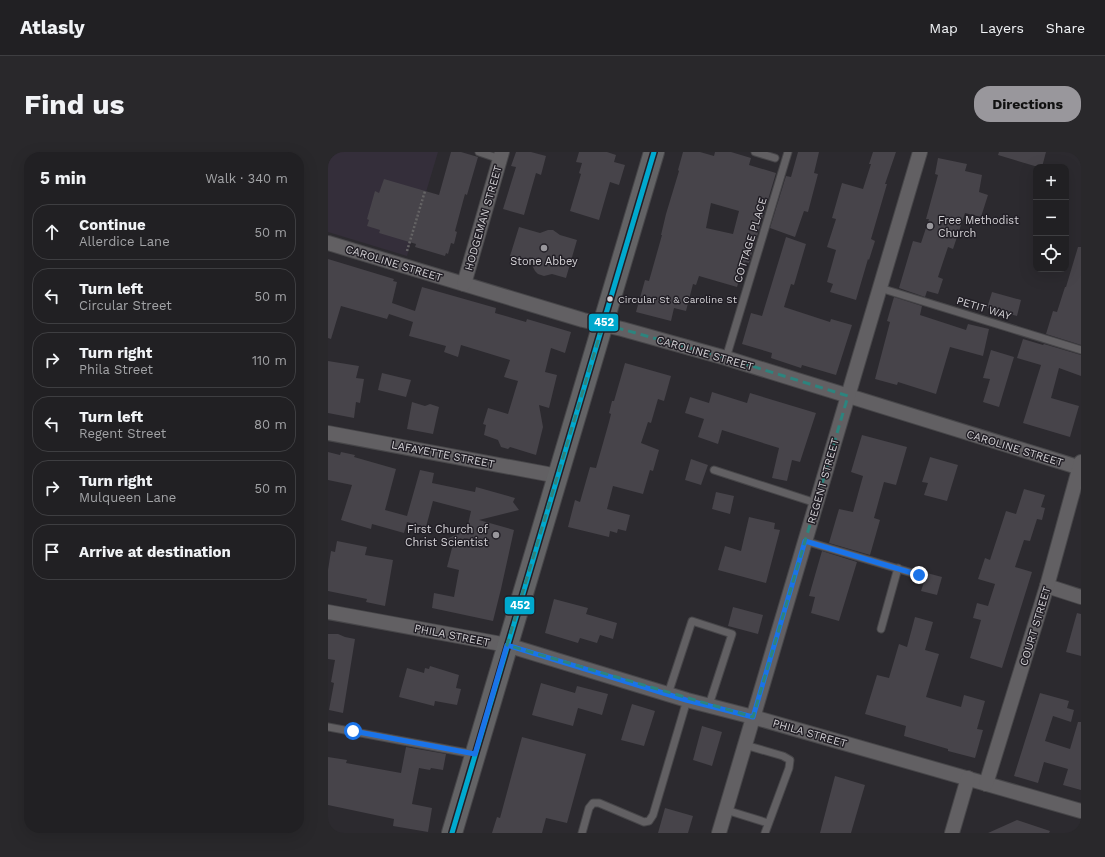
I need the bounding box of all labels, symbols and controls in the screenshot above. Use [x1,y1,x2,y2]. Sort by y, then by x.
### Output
text: Atlasly [20,16,85,39]
text: Map [929,20,958,36]
text: Layers [980,20,1024,36]
text: Share [1046,20,1085,36]
button: Directions [974,86,1081,122]
text: Find us [24,88,124,121]
street label: HODGEMAN STREET [462,164,505,272]
map controls [1033,164,1069,272]
button: + [1033,164,1069,200]
text: 5 min [40,168,86,188]
text: Walk · 340 m [205,171,288,186]
street label: COTTAGE PLACE [731,196,770,284]
button: − [1033,200,1069,236]
place label: Free Methodist Church [938,214,1019,240]
text: Continue [79,216,146,234]
icon: ahead [41,221,63,243]
marker: Free Methodist Church [925,221,935,231]
text: 50 m [255,225,287,240]
text: Allerdice Lane [79,234,170,249]
button: locate [1033,236,1069,272]
street label: CAROLINE STREET [344,243,444,284]
marker: Stone Abbey [539,243,549,253]
place label: Stone Abbey [510,255,578,268]
text: Turn left [79,280,143,298]
icon: left [41,285,63,307]
text: 50 m [255,289,287,304]
marker: Circular St & Caroline St [605,294,615,304]
place label: Circular St & Caroline St [618,294,738,305]
street label: PETIT WAY [955,294,1013,323]
text: Circular Street [79,298,172,313]
line badge: 452 [588,313,619,332]
text: 452 [594,316,614,329]
street label: CAROLINE STREET [655,333,755,374]
text: Turn right [79,344,152,362]
icon: right [41,349,63,371]
text: 110 m [252,353,287,368]
text: Phila Street [79,362,153,377]
text: Turn left [79,408,143,426]
icon: left [41,413,63,435]
text: 80 m [254,417,287,432]
text: Regent Street [79,426,166,441]
street label: CAROLINE STREET [965,428,1065,469]
street label: REGENT STREET [805,436,842,526]
street label: LAFAYETTE STREET [390,438,496,471]
text: Turn right [79,472,152,490]
icon: right [41,477,63,499]
text: 50 m [255,481,287,496]
text: Mulqueen Lane [79,490,176,505]
place label: First Church of Christ Scientist [405,523,489,549]
marker: First Church of Christ Scientist [491,530,501,540]
icon: arrive [41,541,63,563]
text: Arrive at destination [79,543,231,561]
route end [910,566,928,584]
street label: COURT STREET [1017,585,1054,667]
line badge: 452 [504,596,535,615]
text: 452 [510,599,530,612]
street label: PHILA STREET [413,622,491,649]
street label: PHILA STREET [771,717,849,750]
route start [344,722,362,740]

